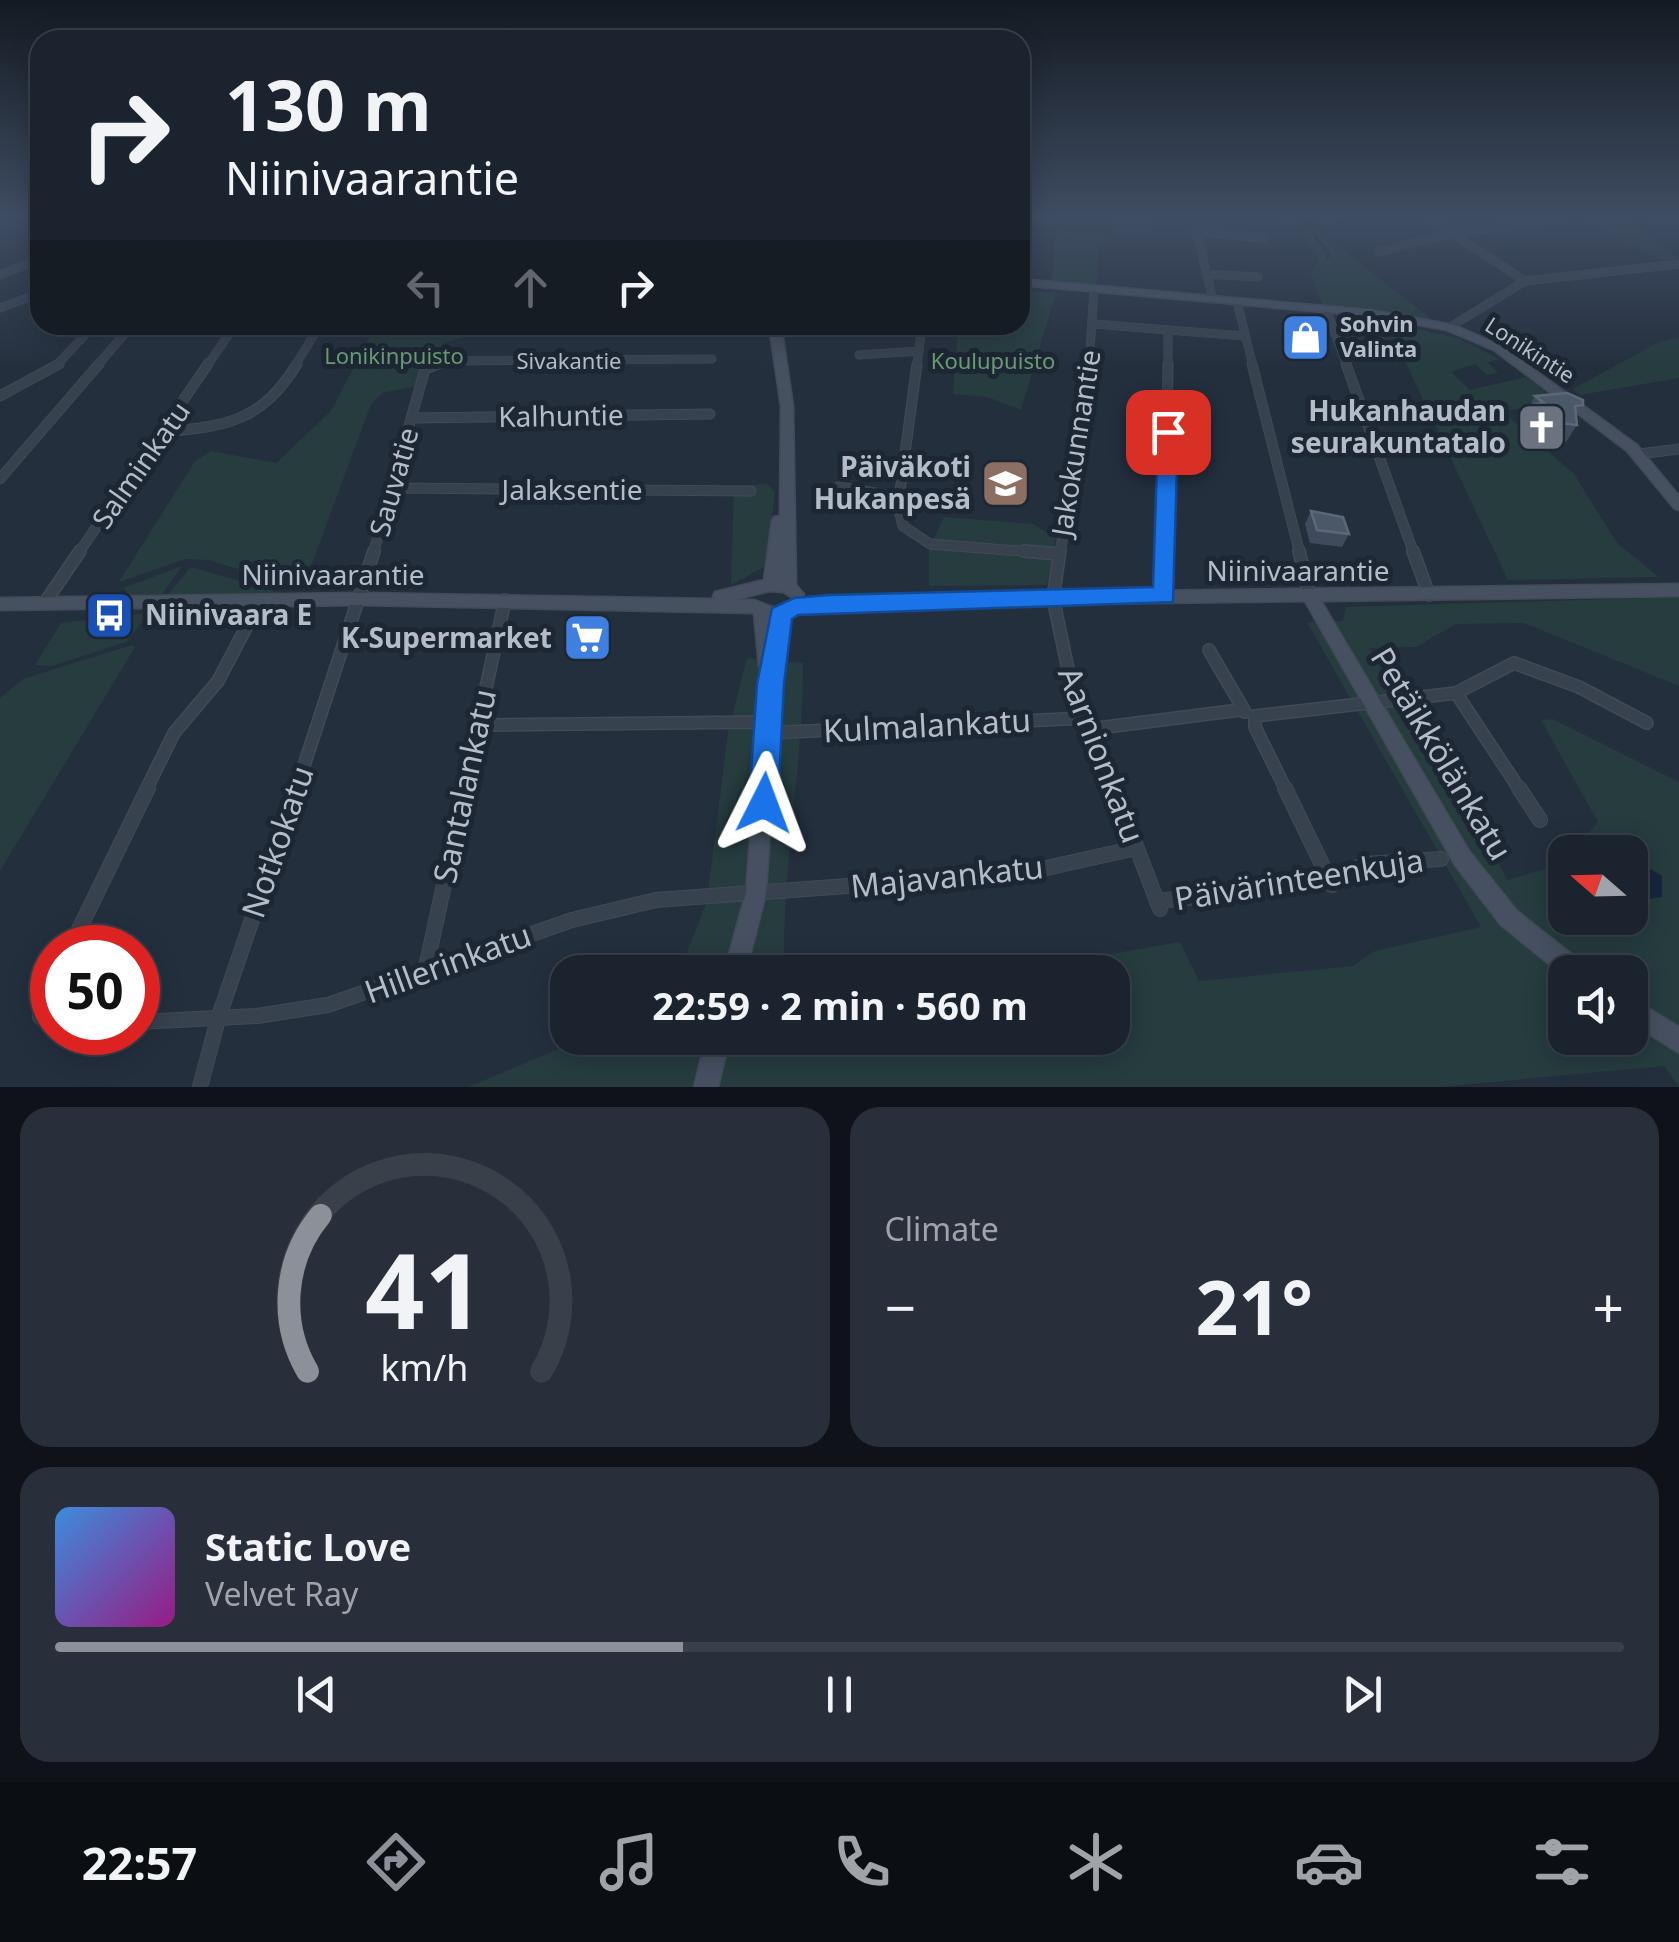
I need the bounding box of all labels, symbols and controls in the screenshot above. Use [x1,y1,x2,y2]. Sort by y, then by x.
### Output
text: 130 m [225,56,432,152]
icon: right [60,70,190,200]
text: Niinivaarantie [225,147,519,208]
icon: left [398,260,453,315]
icon: ahead [503,260,558,315]
icon: right [608,260,663,315]
place label: Sohvin Valinta [1340,308,1417,363]
street label: Lonikintie [1480,309,1581,389]
shop icon: Sohvin Valinta [1279,311,1331,363]
park label: Lonikinpuisto [324,340,464,370]
street label: Sivakantie [517,345,621,375]
park label: Koulupuisto [931,345,1055,375]
street label: Jakokunnantie [1041,347,1109,542]
pin [1126,390,1211,475]
place label: Hukanhaudan seurakuntatalo [1291,391,1506,461]
street label: Salminkatu [82,393,198,536]
street label: Kalhuntie [498,395,624,435]
church icon: Hukanhaudan seurakuntatalo [1515,401,1567,453]
icon: arrive [1141,405,1196,460]
street label: Sauvatie [359,423,427,541]
place label: Päiväkoti Hukanpesä [814,447,971,517]
school or university icon: Päiväkoti Hukanpesä [980,457,1032,509]
street label: Jalaksentie [499,470,642,508]
street label: Niinivaarantie [1206,551,1390,589]
street label: Niinivaarantie [241,555,425,593]
bus stop icon: Niinivaara E [84,589,136,641]
place label: Niinivaara E [145,595,312,633]
supermarket icon: K-Supermarket [561,612,613,664]
place label: K-Supermarket [341,618,552,656]
street label: Petäikkölänkatu [1362,639,1523,868]
street label: Aarnionkatu [1049,660,1156,849]
street label: Santalankatu [422,685,505,887]
street label: Kulmalankatu [822,698,1032,751]
position arrow [712,751,816,855]
street label: Notkokatu [231,760,323,923]
north arrow [1548,835,1648,935]
map controls [1548,835,1648,1055]
street label: Päivärinteenkuja [1171,838,1426,919]
street label: Majavankatu [848,844,1045,907]
street label: Hillerinkatu [358,913,537,1013]
speed limit sign: 50 [30,925,160,1055]
button: sound [1548,955,1648,1055]
text: 22:59 · 2 min · 560 m [652,979,1028,1031]
text: Climate [885,1207,999,1250]
text: 41 [365,1218,484,1359]
text: 21° [1195,1255,1313,1357]
text: − [885,1269,916,1344]
text: + [1593,1269,1624,1344]
text: km/h [381,1343,469,1391]
text: Static Love [205,1520,411,1572]
text: Velvet Ray [205,1572,358,1615]
icon: previous [289,1667,344,1722]
icon: pause [812,1667,867,1722]
icon: next [1335,1667,1390,1722]
icon: directions [361,1827,431,1897]
icon: music [594,1827,664,1897]
icon: phone [827,1827,897,1897]
icon: climate [1061,1827,1131,1897]
icon: car [1294,1827,1364,1897]
icon: filters [1527,1827,1597,1897]
text: 22:57 [82,1832,197,1893]

